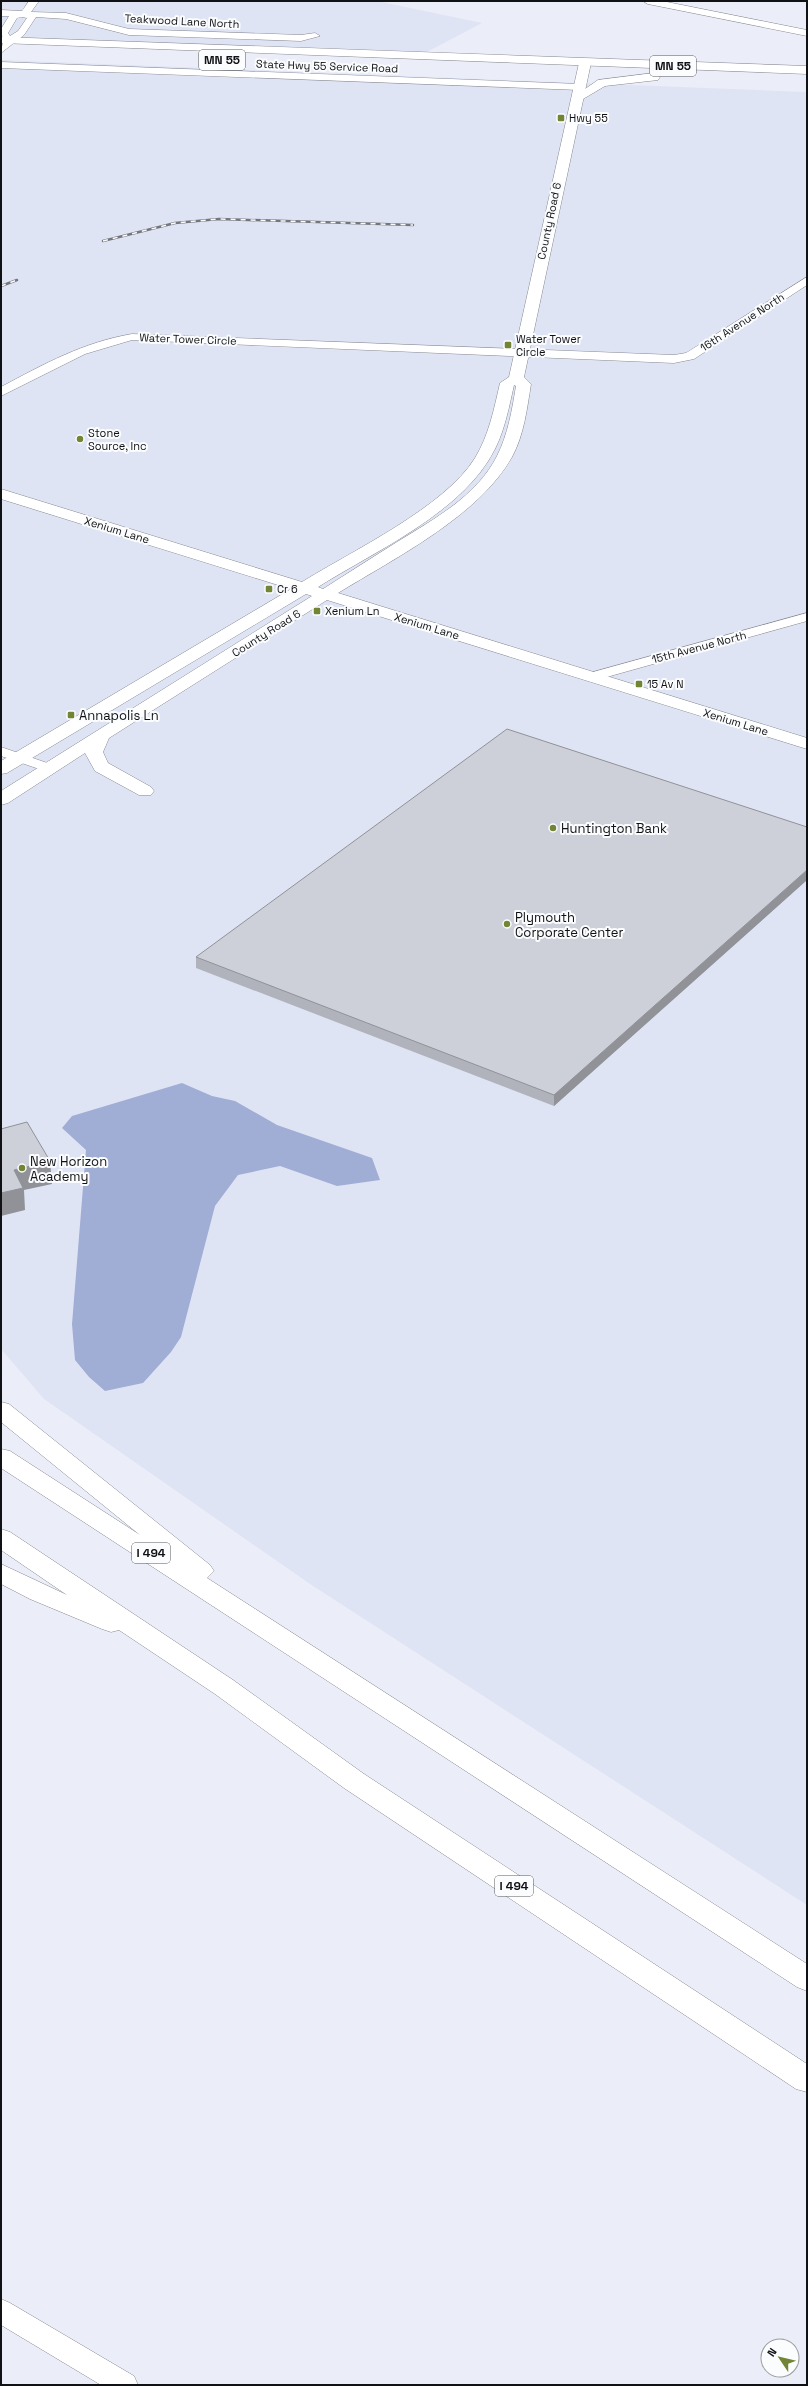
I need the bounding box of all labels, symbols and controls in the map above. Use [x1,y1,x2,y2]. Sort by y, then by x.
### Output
street label: Teakwood Lane North [124,11,240,31]
road number: MN 55 [199,50,245,70]
road number: MN 55 [650,56,696,76]
street label: State Hwy 55 Service Road [256,57,398,75]
place label: Hwy 55 [569,111,608,125]
marker: Hwy 55 [556,113,566,123]
street label: County Road 6 [534,181,564,261]
street label: 16th Avenue North [697,290,787,354]
street label: Water Tower Circle [139,330,237,348]
place label: Water Tower Circle [516,332,581,359]
marker: Water Tower Circle [503,340,513,350]
place label: Stone Source, Inc [88,426,146,453]
marker: Stone Source, Inc [75,434,85,444]
street label: Xenium Lane [83,513,151,547]
place label: Cr 6 [277,582,298,596]
marker: Cr 6 [264,584,274,594]
place label: Xenium Ln [325,604,380,618]
street label: County Road 6 [229,606,303,660]
marker: Xenium Ln [312,606,322,616]
street label: Xenium Lane [393,609,461,643]
street label: 15th Avenue North [650,628,748,666]
place label: 15 Av N [647,677,684,691]
marker: 15 Av N [634,679,644,689]
street label: Xenium Lane [702,705,770,739]
place label: Annapolis Ln [79,707,159,724]
marker: Annapolis Ln [66,710,76,720]
place label: Huntington Bank [561,820,667,837]
marker: Huntington Bank [548,823,558,833]
place label: Plymouth Corporate Center [515,909,623,941]
marker: Plymouth Corporate Center [502,919,512,929]
place label: New Horizon Academy [30,1153,107,1185]
marker: New Horizon Academy [17,1163,27,1173]
road number: I 494 [132,1543,170,1563]
road number: I 494 [495,1876,533,1896]
north arrow [760,2338,800,2378]
text: N [764,2345,780,2359]

